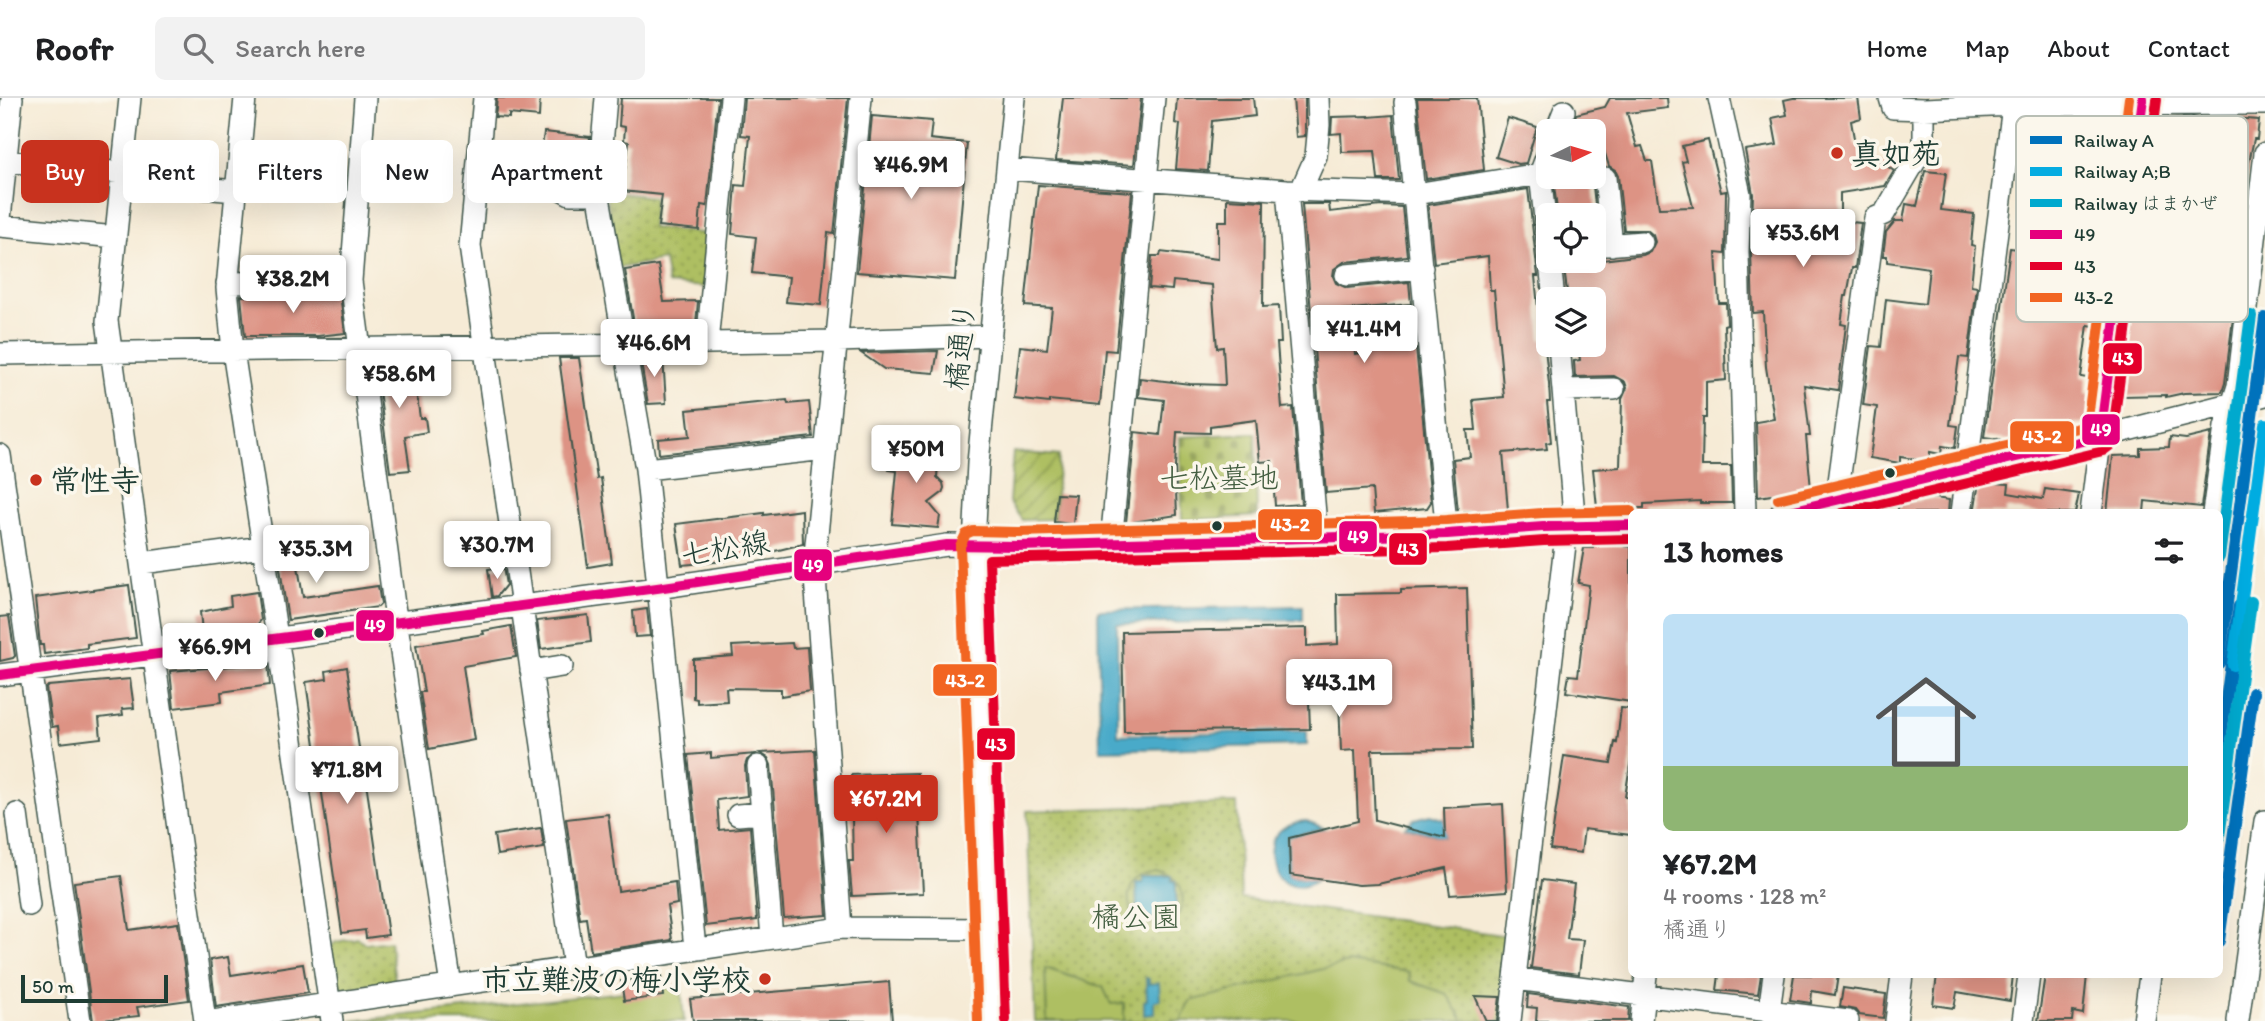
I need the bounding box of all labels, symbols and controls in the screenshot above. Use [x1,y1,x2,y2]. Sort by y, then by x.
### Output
search box [155,17,645,80]
text: Roofr [35,29,113,68]
icon: search [179,29,217,67]
text: Search here [235,32,366,64]
text: Home [1867,34,1927,63]
text: Map [1965,34,2009,63]
text: About [2047,34,2110,63]
text: Contact [2148,34,2230,63]
legend [2016,116,2248,322]
north arrow [1536,119,1606,189]
map controls [1536,119,1606,357]
text: Railway A [2074,129,2154,152]
place label: 真如苑 [1851,135,1941,172]
chip: Buy [21,140,109,203]
chip: Rent [123,140,219,203]
chip: Filters [233,140,347,203]
chip: New [361,140,453,203]
chip: Apartment [467,140,627,203]
pin: ¥46.9M [854,141,968,201]
marker: 真如苑 [1829,145,1845,161]
text: ¥46.9M [874,150,948,178]
text: Railway A;B [2074,160,2171,183]
text: Railway はまかぜ [2074,192,2218,215]
button: locate [1536,203,1606,273]
pin: ¥53.6M [1746,209,1860,269]
text: ¥53.6M [1766,218,1840,246]
text: 49 [2074,223,2095,246]
text: 43 [2074,255,2096,278]
pin: ¥38.2M [236,256,350,315]
text: ¥38.2M [256,264,330,292]
text: 43-2 [2074,286,2113,309]
button: layers [1536,287,1606,357]
street label: 橘通り [937,299,983,393]
pin: ¥41.4M [1307,306,1421,365]
text: ¥41.4M [1327,314,1401,342]
pin: ¥46.6M [597,320,711,379]
text: ¥46.6M [617,328,691,356]
line badge: 43 [2102,342,2143,375]
text: 43 [2112,347,2134,370]
pin: ¥58.6M [342,350,456,410]
text: ¥58.6M [362,359,436,387]
line badge: 49 [2081,413,2121,446]
text: 49 [2090,418,2112,441]
line badge: 43-2 [2009,420,2075,453]
text: 43-2 [2022,425,2062,448]
pin: ¥50M [875,426,957,485]
text: ¥50M [887,434,945,462]
park label: 七松墓地 [1159,459,1279,496]
place label: 常性寺 [50,462,140,499]
unlabelled marker [1883,466,1897,480]
marker: 常性寺 [28,472,44,488]
line badge: 43-2 [1257,508,1323,541]
text: 43-2 [1270,513,1310,536]
unlabelled marker [1210,519,1224,533]
line badge: 49 [1338,520,1378,553]
pin: ¥30.7M [440,522,554,581]
street label: 七松線 [678,523,772,573]
text: 49 [1347,525,1369,548]
pin: ¥35.3M [259,526,373,585]
text: ¥30.7M [460,530,534,558]
line badge: 43 [1388,532,1428,566]
icon: filters [2150,532,2188,570]
text: 13 homes [1663,533,1783,570]
text: ¥35.3M [279,534,353,562]
text: 43 [1397,538,1419,561]
line badge: 49 [793,548,833,582]
text: 49 [802,554,824,577]
line badge: 49 [355,609,395,642]
text: 49 [364,614,386,637]
pin: ¥66.9M [158,624,272,683]
unlabelled marker [312,626,326,640]
text: ¥66.9M [179,632,251,660]
icon: home [1863,659,1989,785]
pin: ¥43.1M [1282,660,1396,719]
line badge: 43-2 [932,663,998,697]
text: ¥43.1M [1302,668,1376,696]
text: 43-2 [945,669,985,692]
line badge: 43 [976,727,1016,761]
text: 43 [985,733,1007,756]
pin: ¥71.8M [290,746,404,806]
text: ¥71.8M [311,755,383,783]
pin: ¥67.2M [829,776,943,835]
text: ¥67.2M [850,784,922,812]
text: ¥67.2M [1663,845,1757,882]
text: 4 rooms · 128 m² [1663,882,1826,910]
park label: 橘公園 [1091,898,1181,935]
text: 橘通り [1663,915,1732,943]
place label: 市立難波の梅小学校 [481,961,751,998]
marker: 市立難波の梅小学校 [757,971,773,987]
scale bar [21,972,168,1004]
text: 50 m [32,975,74,998]

